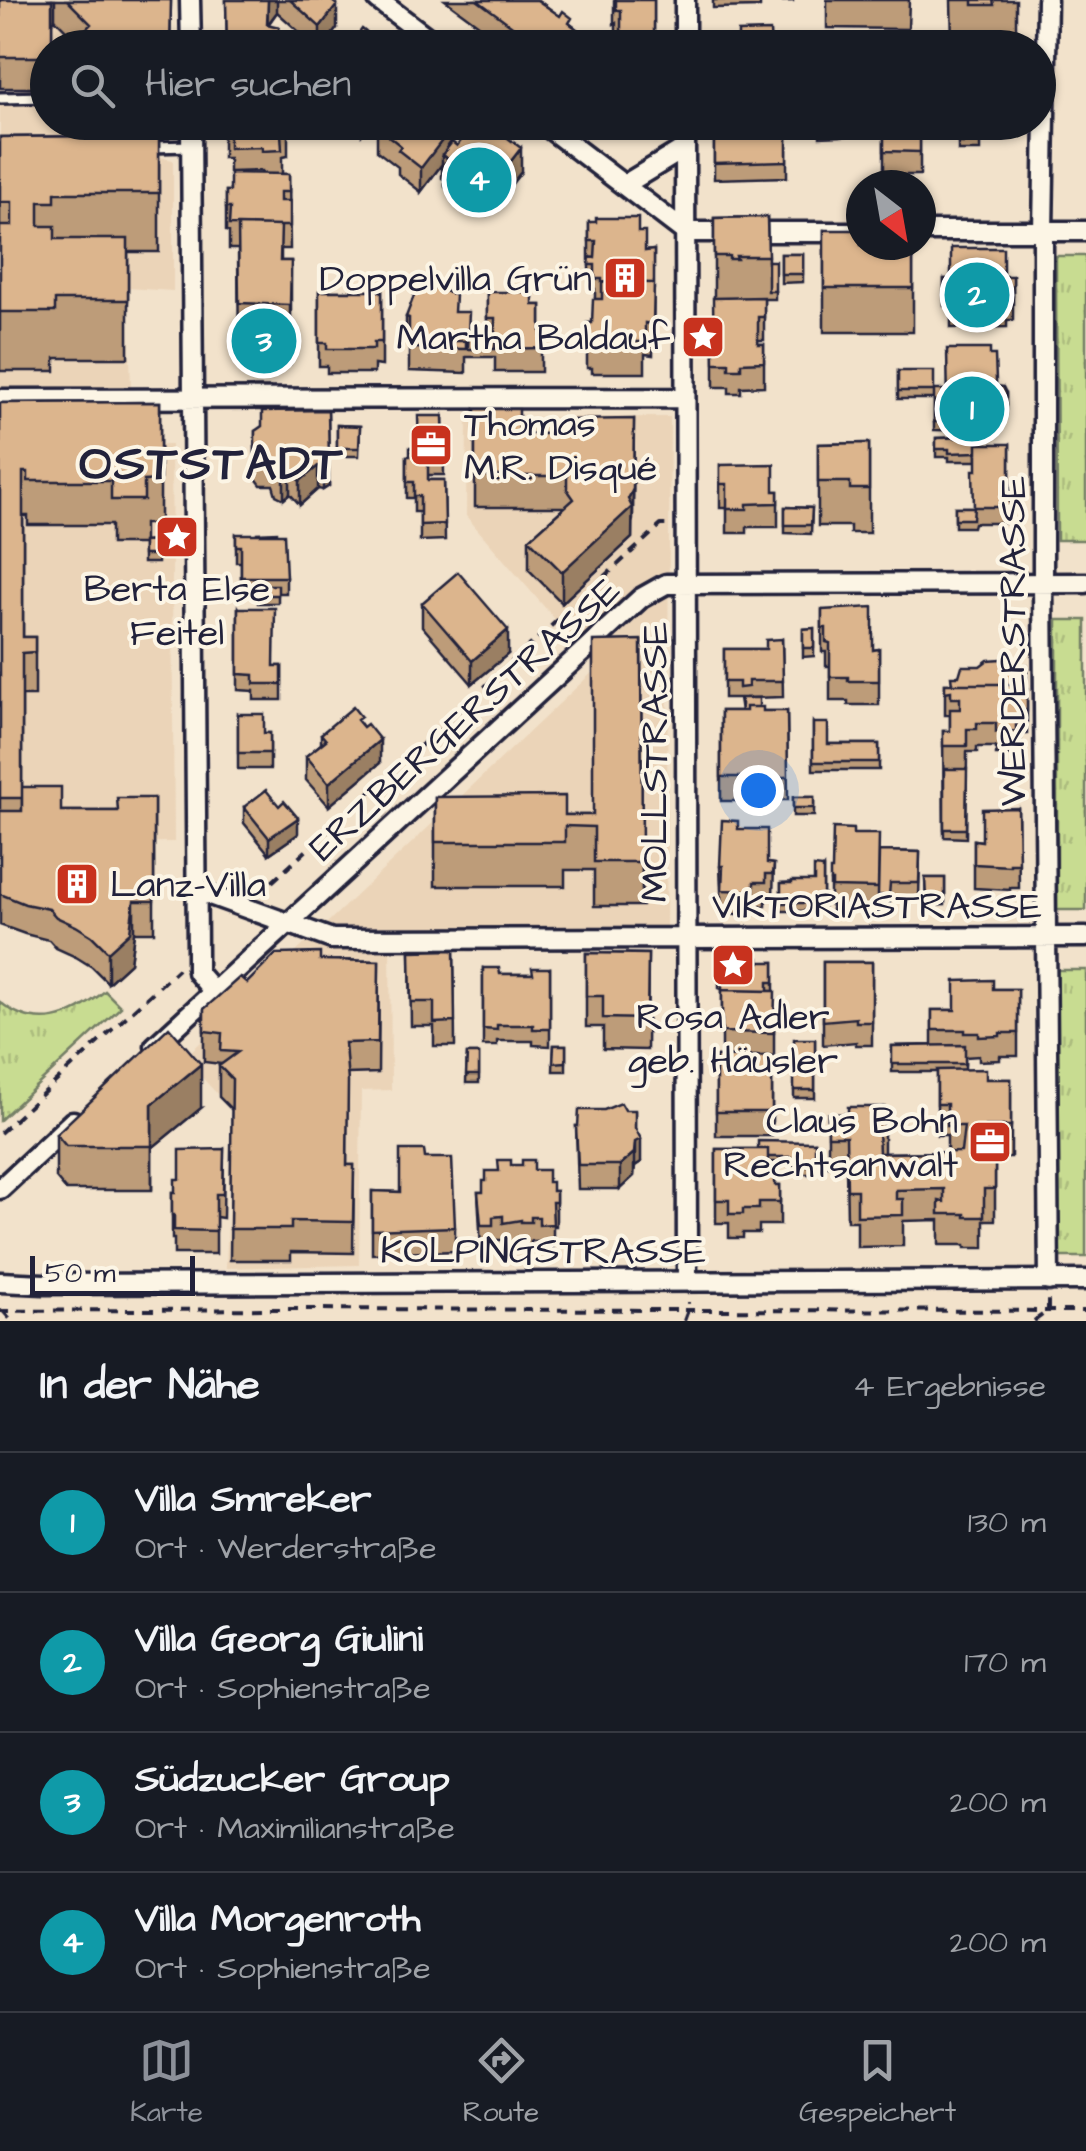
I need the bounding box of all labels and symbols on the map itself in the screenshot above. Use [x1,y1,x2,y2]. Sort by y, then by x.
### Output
pin: 4 [446,142,512,218]
north arrow [846,170,936,260]
place label: Doppelvilla Grün [320,254,592,306]
building icon: Doppelvilla Grün [602,255,648,301]
pin: 2 [944,258,1010,332]
pin: 3 [232,304,296,378]
place label: Martha Baldauf [397,313,670,365]
place icon: Martha Baldauf [680,314,726,360]
pin: 1 [940,372,1004,446]
place label: Thomas M.R. Disqué [464,399,657,495]
office icon: Thomas M.R. Disqué [408,422,454,468]
district label: OSTSTADT [79,432,345,498]
street label: WERDERSTRASSE [988,476,1040,806]
place icon: Berta Else Feitel [154,514,200,560]
place label: Berta Else Feitel [84,564,270,660]
street label: ERZBERGERSTRASSE [298,565,632,874]
street label: MOLLSTRASSE [630,622,682,902]
your location [733,765,784,816]
place label: Lanz-Villa [110,860,266,912]
building icon: Lanz-Villa [54,861,100,907]
street label: VIKTORIASTRASSE [712,881,1042,933]
place icon: Rosa Adler geb. Häusler [710,942,756,988]
place label: Rosa Adler geb. Häusler [628,992,838,1088]
place label: Claus Bohn Rechtsanwalt [723,1096,958,1192]
office icon: Claus Bohn Rechtsanwalt [967,1119,1013,1165]
street label: KOLPINGSTRASSE [380,1226,706,1278]
scale bar [30,1251,195,1296]

